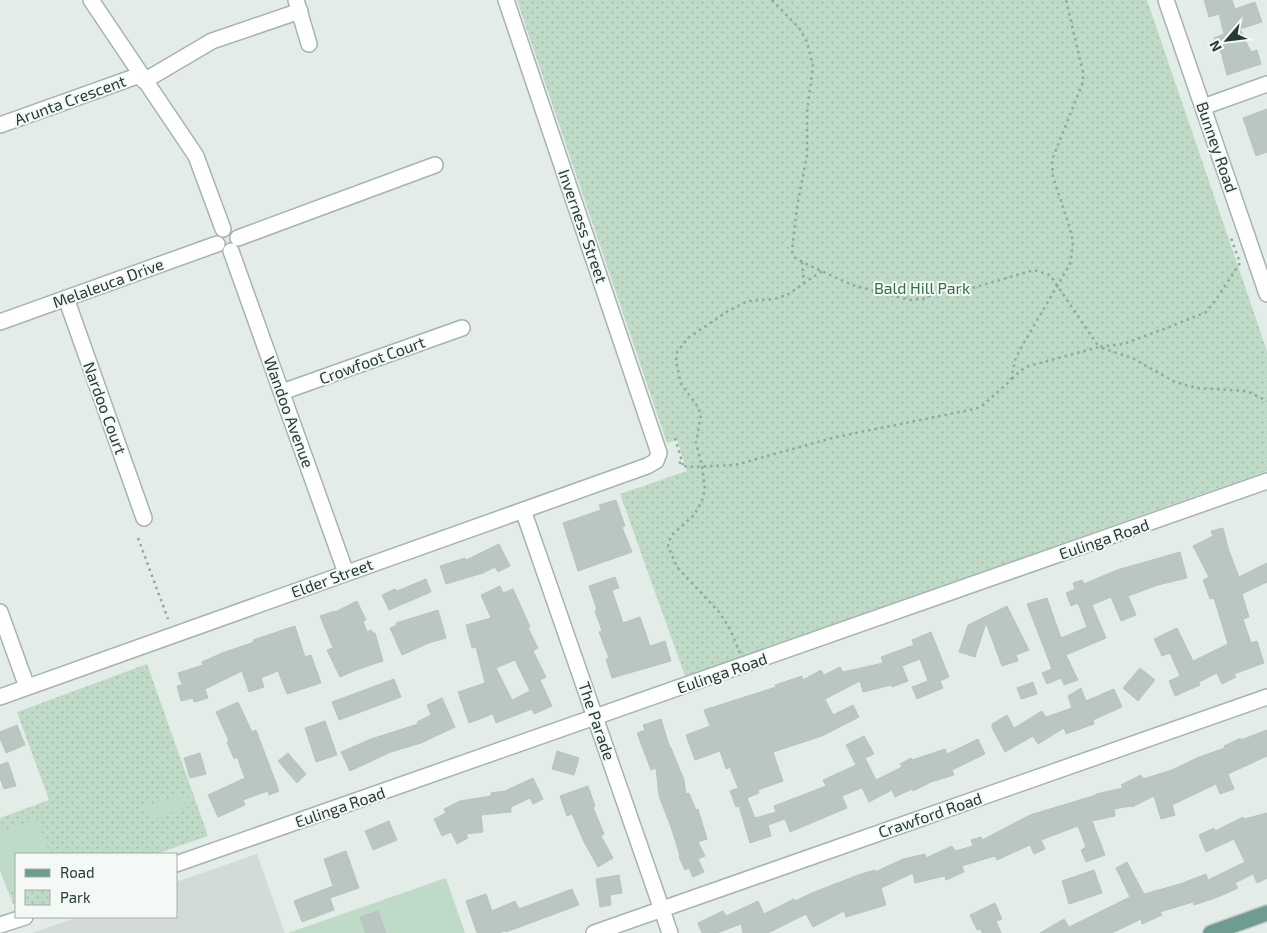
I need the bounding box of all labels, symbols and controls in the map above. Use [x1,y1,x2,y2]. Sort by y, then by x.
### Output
north arrow [1202,15,1252,65]
text: N [1205,38,1225,55]
street label: Arunta Crescent [12,71,128,128]
street label: Bunney Road [1193,99,1242,195]
street label: Inverness Street [555,166,612,285]
street label: Melaleuca Drive [50,254,166,311]
park label: Bald Hill Park [874,278,970,297]
street label: Crowfoot Court [316,332,427,387]
street label: Wandoo Avenue [260,354,318,470]
street label: Nardoo Court [80,359,131,457]
street label: Eulinga Road [1056,514,1151,563]
street label: Elder Street [288,554,375,601]
street label: Eulinga Road [674,648,769,697]
street label: The Parade [575,679,620,763]
street label: Eulinga Road [292,782,387,831]
street label: Crawford Road [876,788,984,841]
legend [15,853,178,918]
text: Road [60,863,95,881]
text: Park [60,888,91,906]

